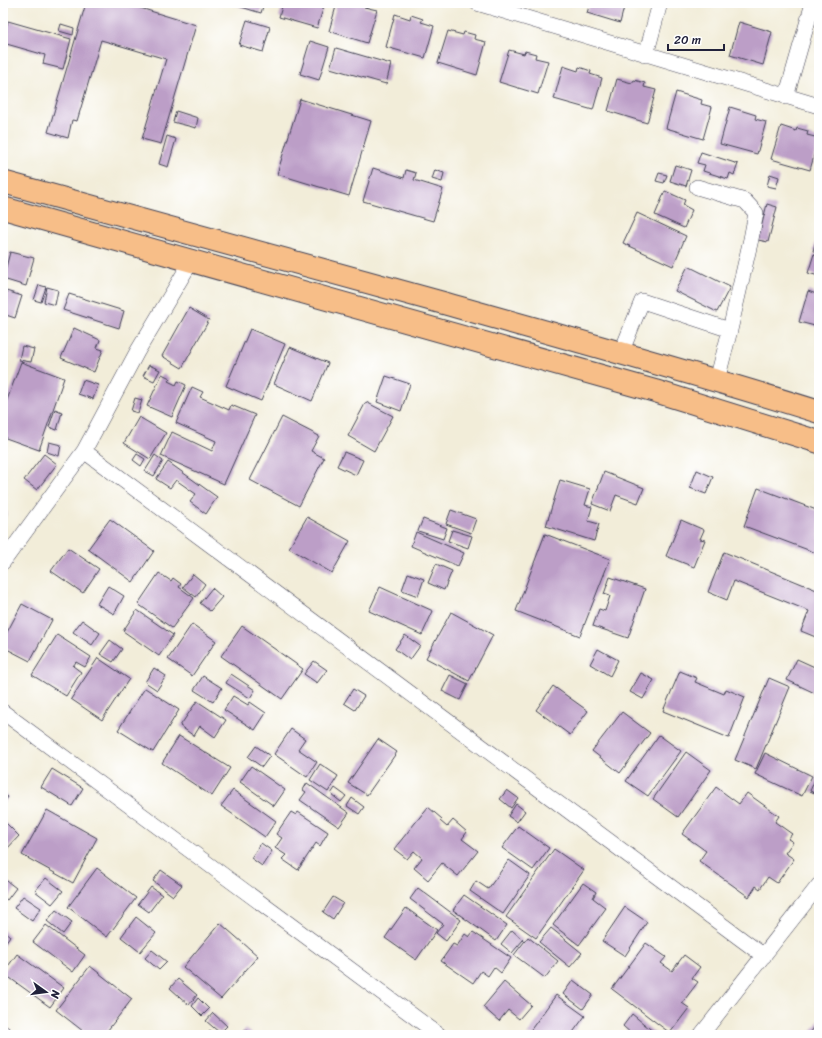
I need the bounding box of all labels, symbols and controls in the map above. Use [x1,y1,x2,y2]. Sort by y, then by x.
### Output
scale bar [668,26,724,52]
text: 20 m [674,29,701,51]
north arrow [26,972,66,1012]
text: N [45,987,66,1001]

